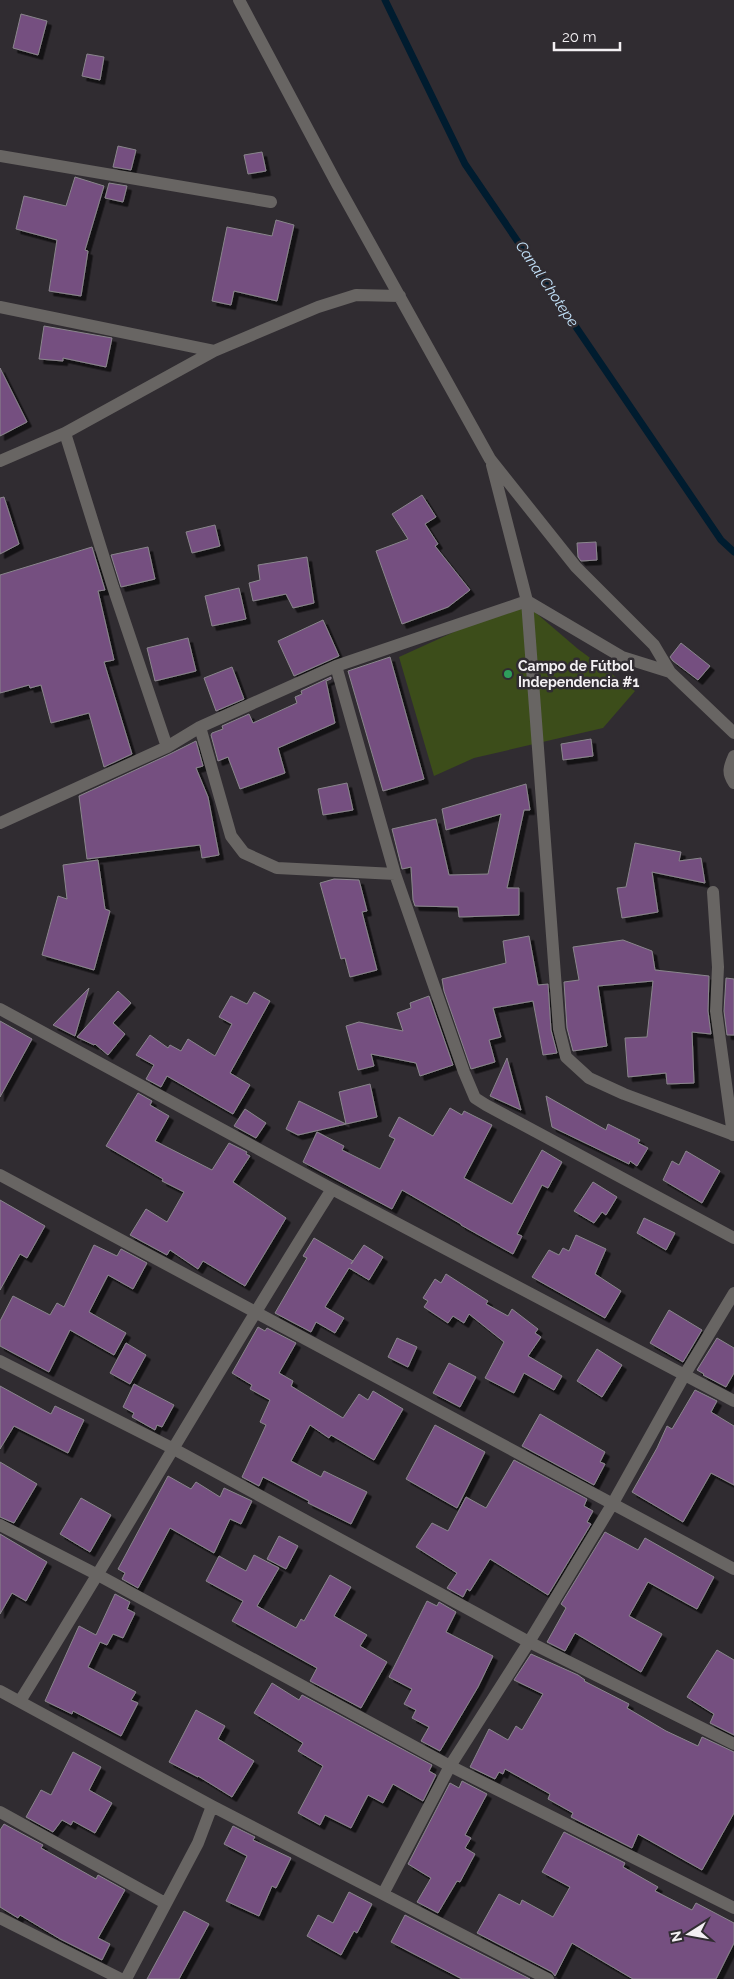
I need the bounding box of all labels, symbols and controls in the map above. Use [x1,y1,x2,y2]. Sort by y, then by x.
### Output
scale bar [554,20,620,52]
text: 20 m [562,28,597,46]
water label: Canal Chotepe [512,238,582,330]
place label: Campo de Fútbol Independencia #1 [518,658,639,690]
marker: Campo de Fútbol Independencia #1 [502,668,514,680]
north arrow [664,1909,714,1959]
text: N [667,1930,685,1943]

